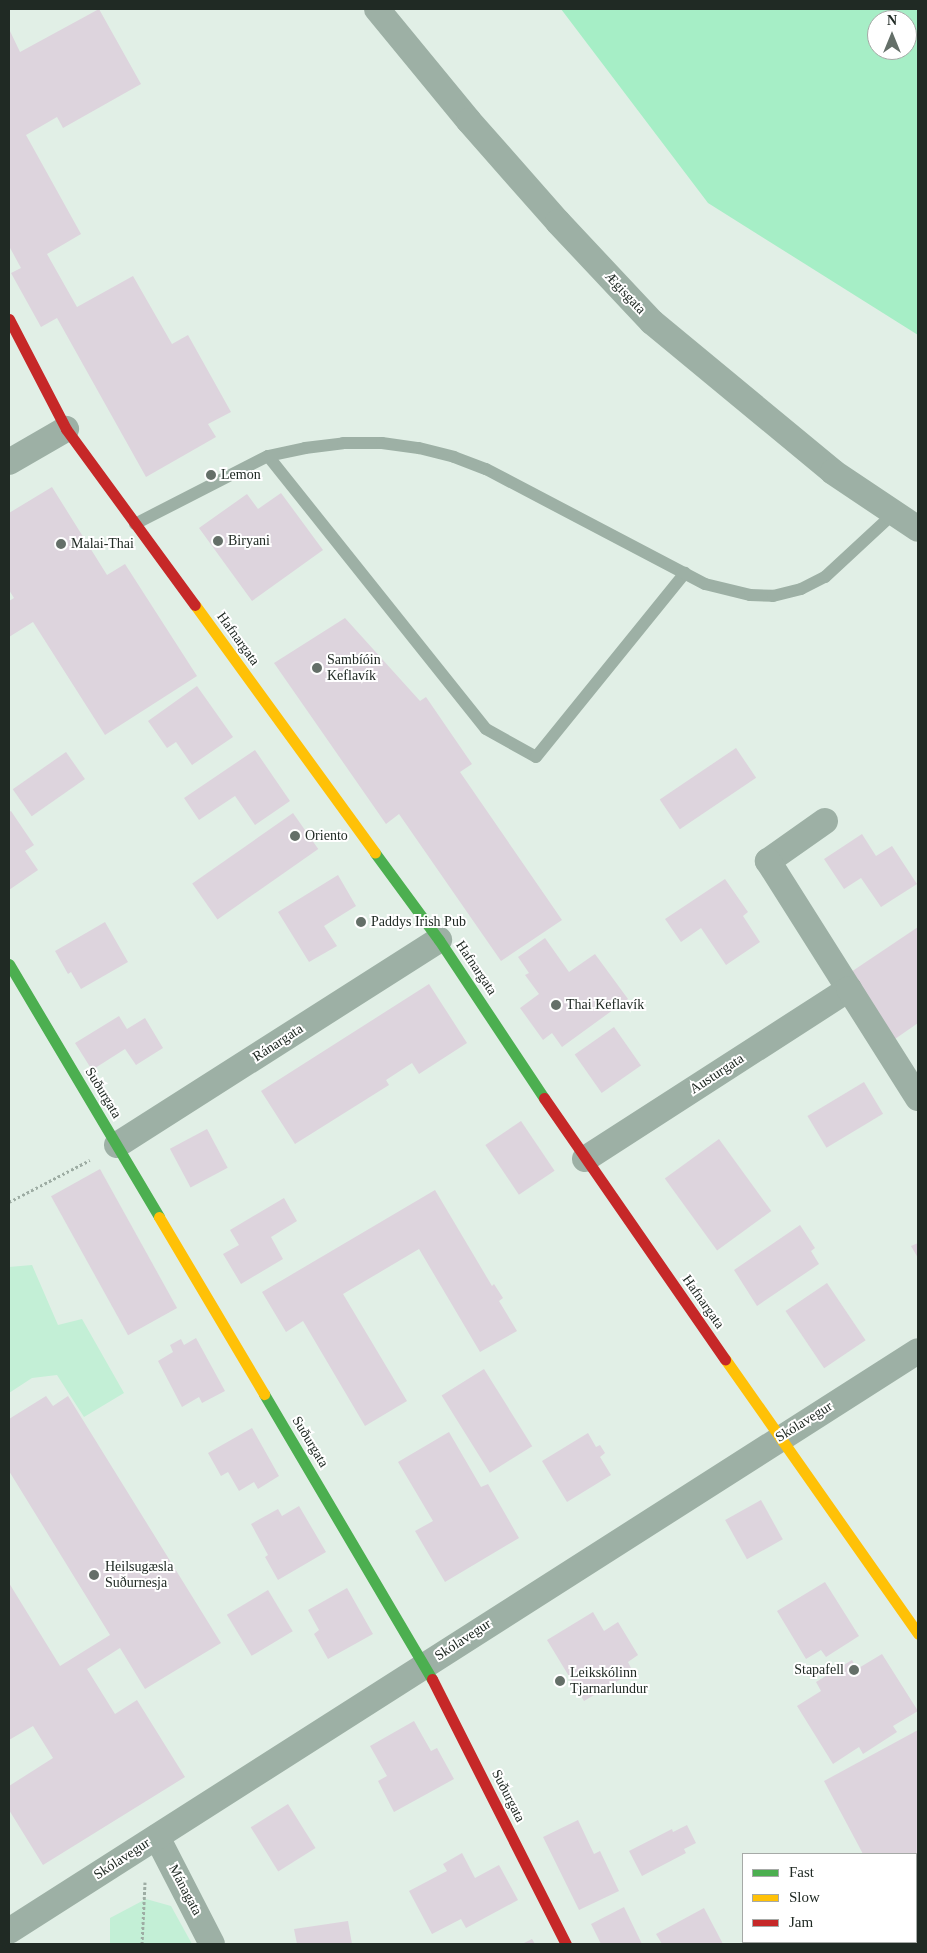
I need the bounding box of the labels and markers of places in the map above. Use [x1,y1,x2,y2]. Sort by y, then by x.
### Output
place label: Lemon [221,467,261,483]
marker: Lemon [205,469,217,481]
place label: Biryani [228,533,270,549]
marker: Biryani [212,535,224,547]
place label: Malai-Thai [71,536,134,552]
marker: Malai-Thai [55,538,67,550]
place label: Sambíóin Keflavík [327,652,381,684]
marker: Sambíóin Keflavík [311,662,323,674]
place label: Oriento [305,828,348,844]
marker: Oriento [289,830,301,842]
place label: Paddys Irish Pub [371,914,466,930]
marker: Paddys Irish Pub [355,916,367,928]
place label: Thai Keflavík [566,997,644,1013]
marker: Thai Keflavík [550,999,562,1011]
place label: Heilsugæsla Suðurnesja [105,1559,173,1591]
marker: Heilsugæsla Suðurnesja [87,1568,101,1582]
place label: Stapafell [794,1662,844,1678]
marker: Stapafell [848,1664,860,1676]
place label: Leikskólinn Tjarnarlundur [570,1665,648,1698]
marker: Leikskólinn Tjarnarlundur [554,1675,566,1687]

